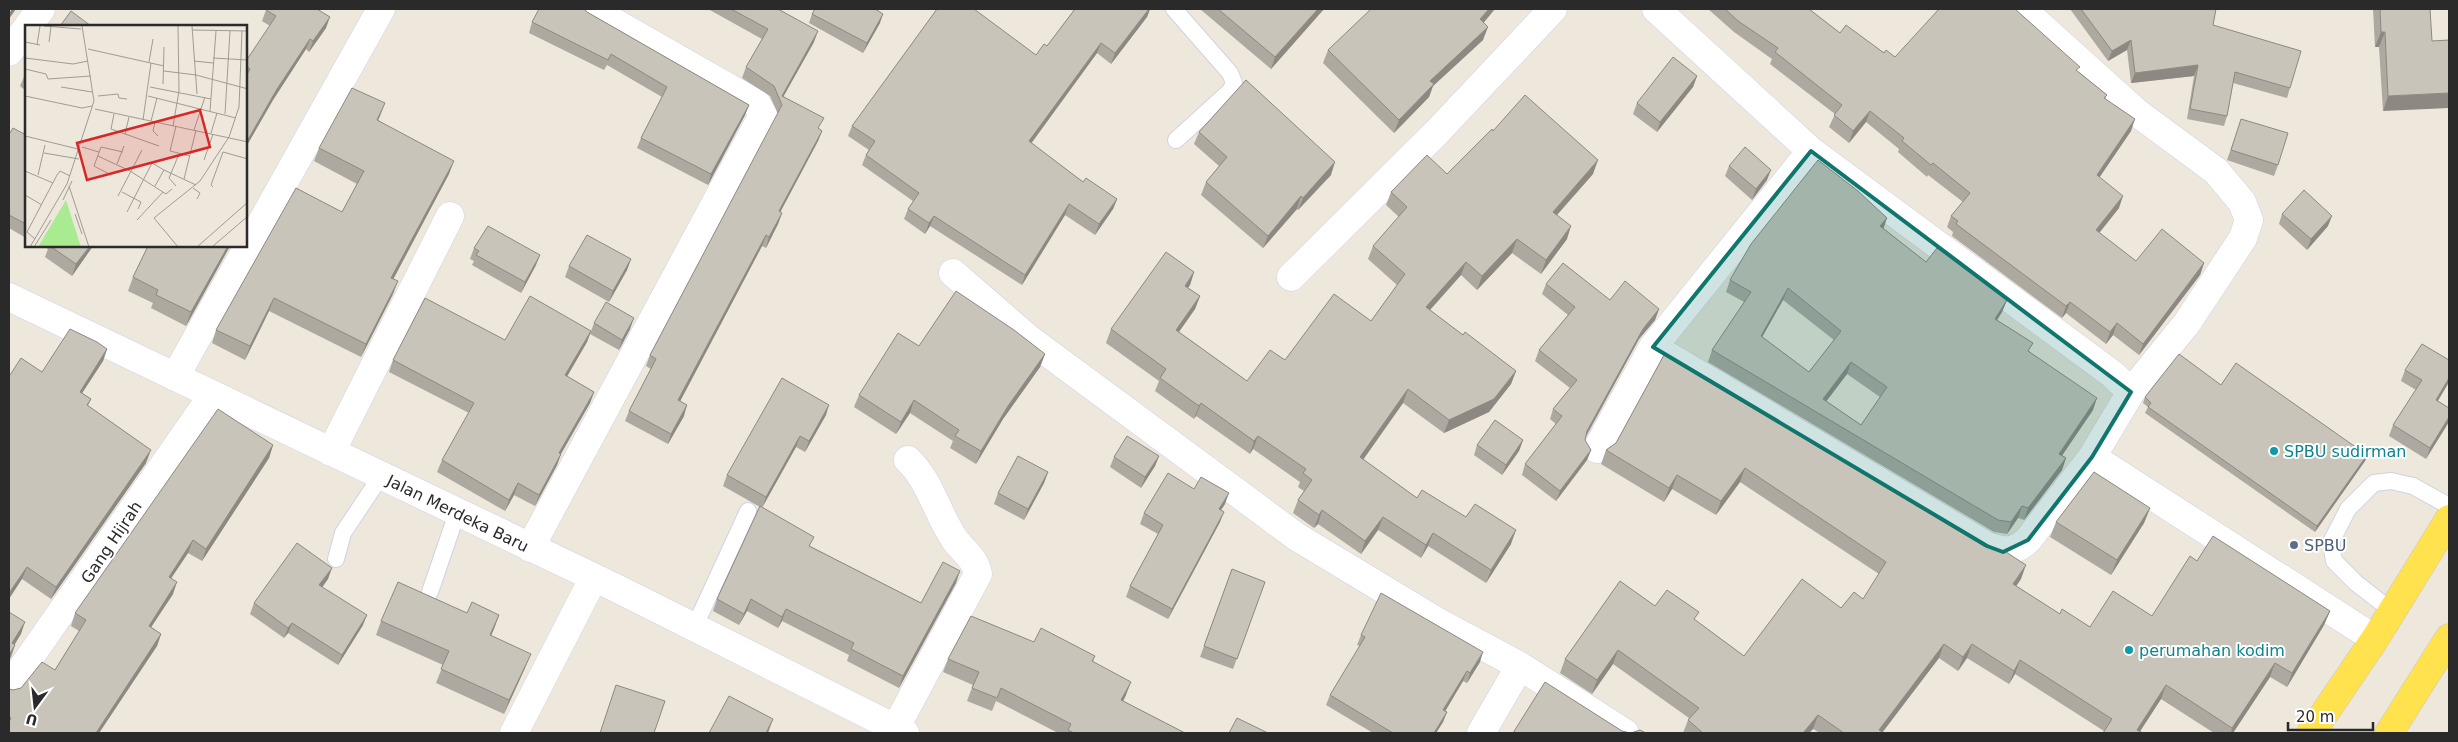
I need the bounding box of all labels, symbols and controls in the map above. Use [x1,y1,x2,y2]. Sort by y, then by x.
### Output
inset map [25,25,248,248]
place label: SPBU sudirman [2284,442,2406,461]
marker: SPBU sudirman [2268,445,2280,457]
street label: Jalan Merdeka Baru [383,470,532,556]
street label: Gang Hijrah [77,498,146,587]
place label: SPBU [2304,536,2347,555]
marker: SPBU [2288,539,2300,551]
place label: perumahan kodim [2139,641,2285,660]
marker: perumahan kodim [2123,644,2135,656]
north arrow [10,682,60,732]
scale bar [2288,700,2373,732]
text: 20 m [2296,708,2334,726]
text: U [24,710,39,729]

